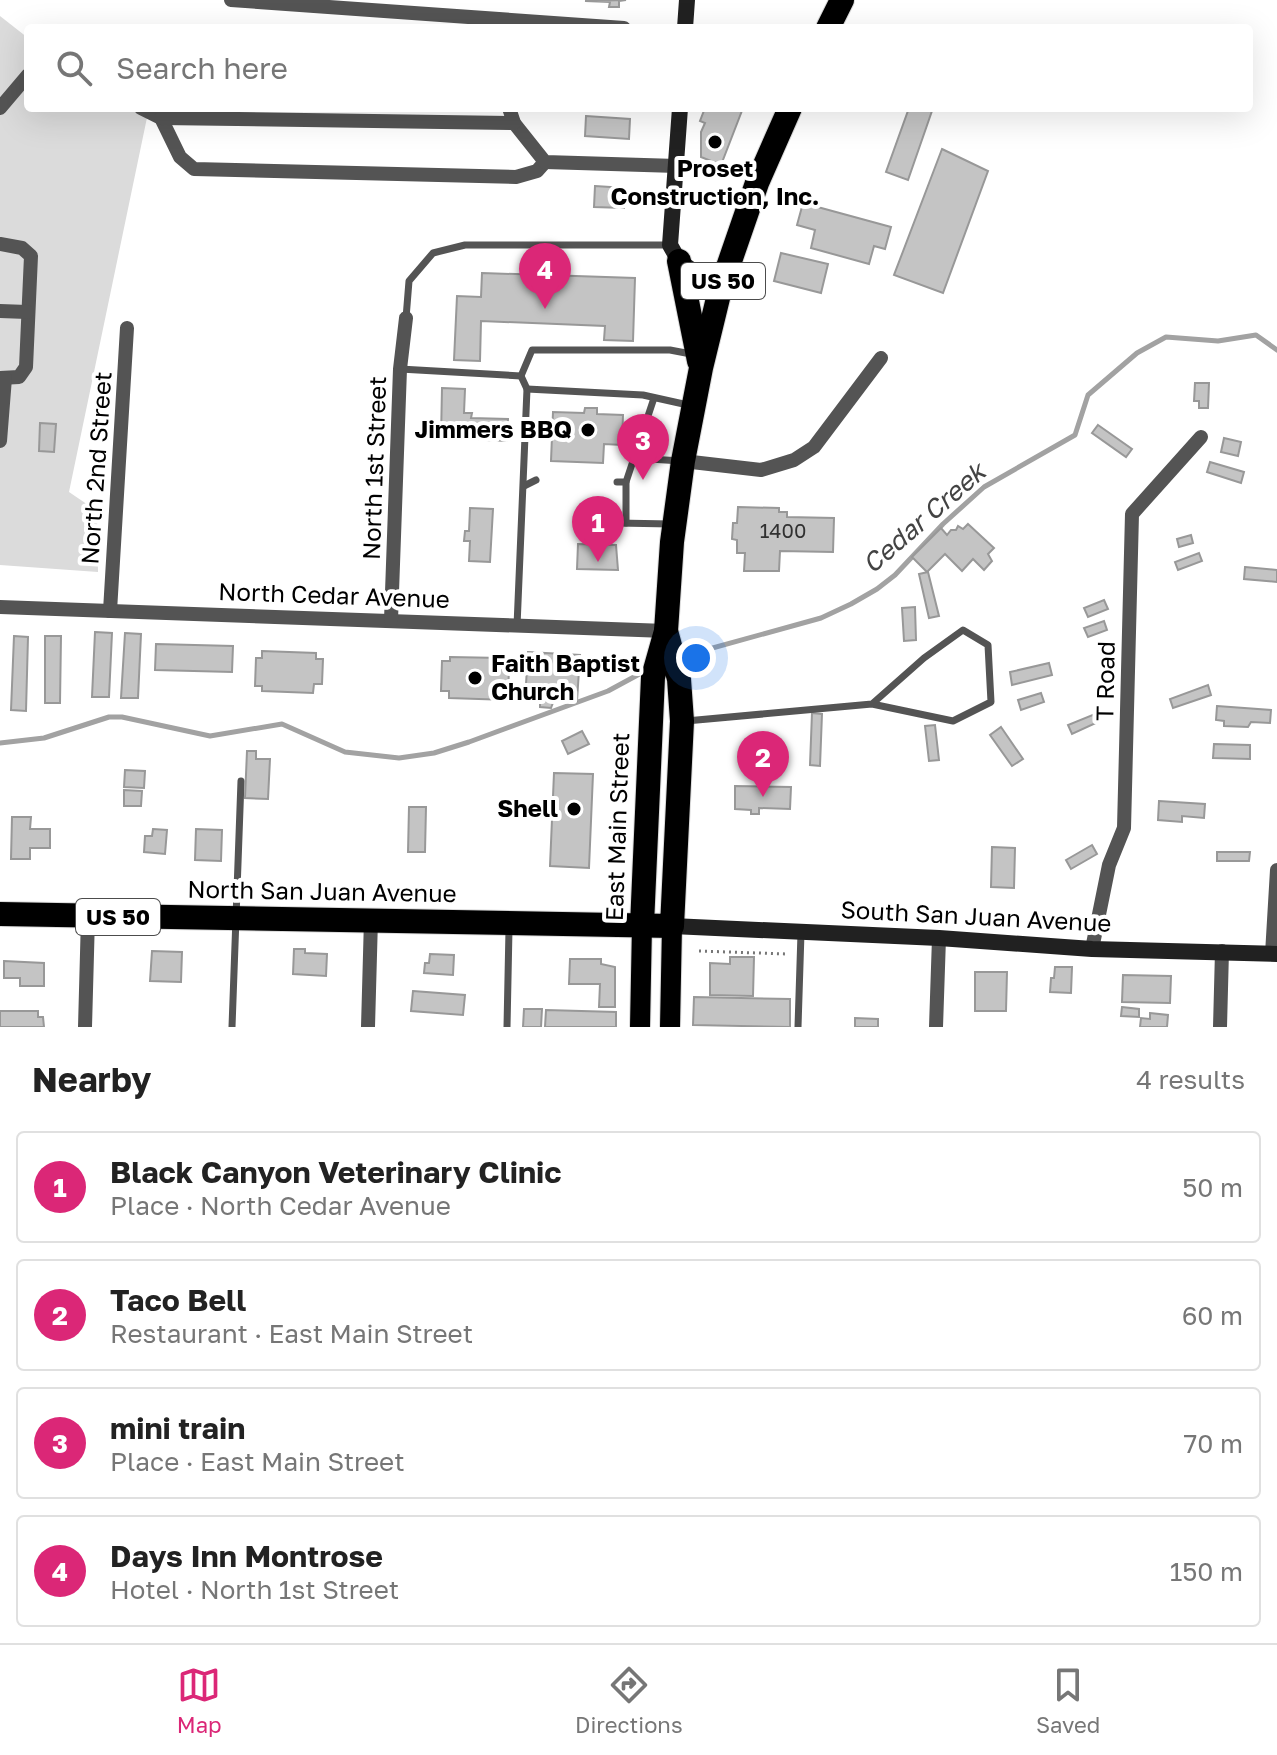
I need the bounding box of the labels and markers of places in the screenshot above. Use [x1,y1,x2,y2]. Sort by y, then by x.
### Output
marker: Proset Construction, Inc. [706,133,724,151]
place label: Proset Construction, Inc. [611,153,819,210]
pin: 4 [519,243,571,309]
place label: Jimmers BBQ [415,414,572,443]
pin: 3 [617,414,669,480]
marker: Jimmers BBQ [579,421,597,439]
pin: 1 [572,496,624,562]
place label: Faith Baptist Church [491,648,640,705]
marker: Faith Baptist Church [466,669,484,687]
pin: 2 [737,731,789,797]
place label: Shell [497,793,558,822]
marker: Shell [565,800,583,818]

